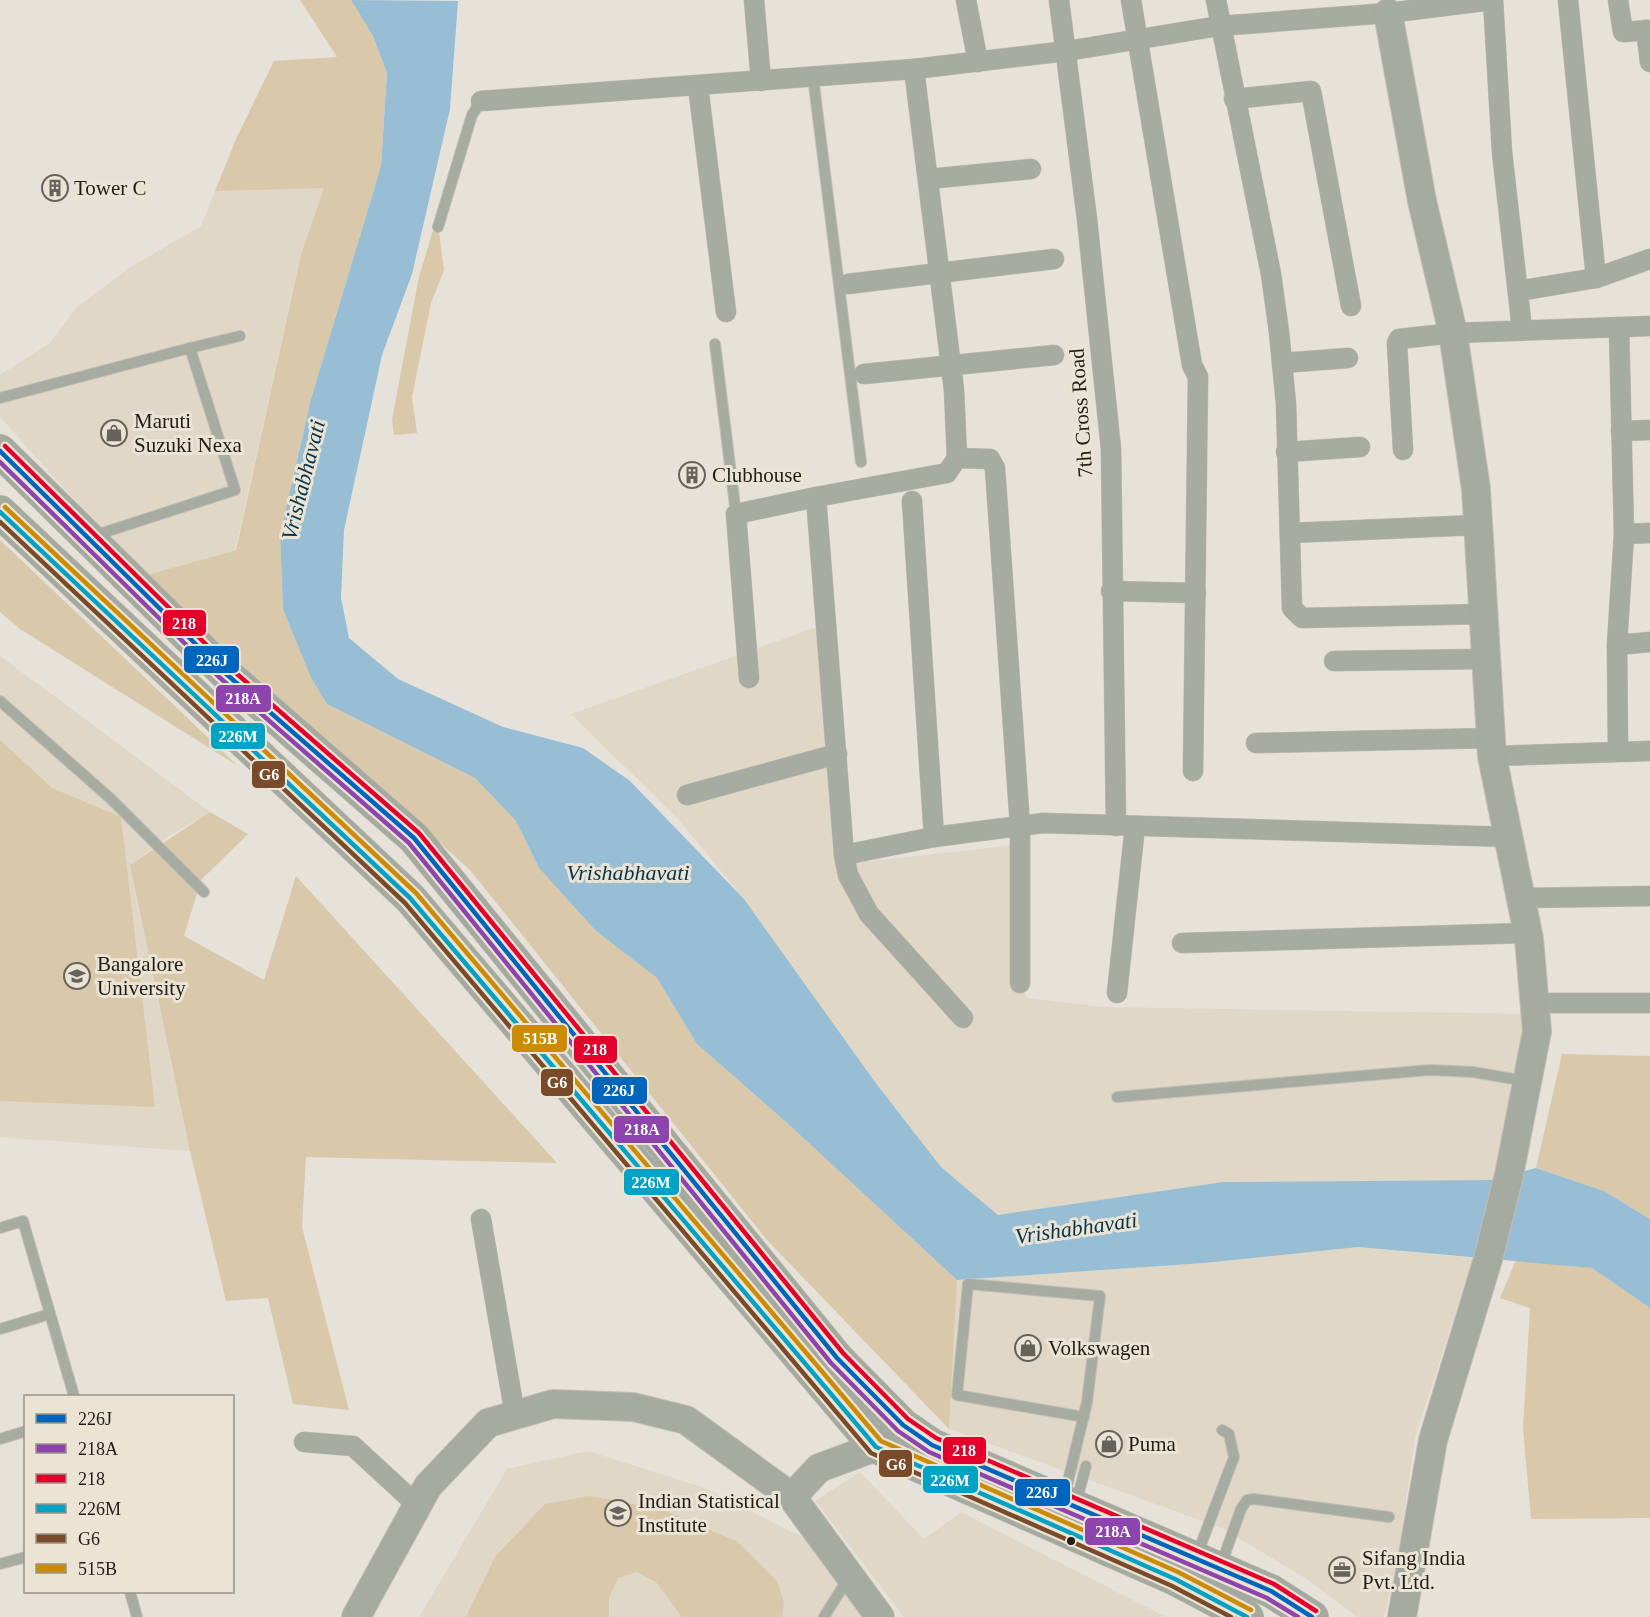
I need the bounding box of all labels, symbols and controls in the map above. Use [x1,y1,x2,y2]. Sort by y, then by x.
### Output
building icon: Tower C [40,173,70,203]
place label: Tower C [74,176,147,200]
street label: 7th Cross Road [1064,347,1097,478]
place label: Maruti Suzuki Nexa [134,409,243,457]
water label: Vrishabhavati [276,417,330,543]
shop icon: Maruti Suzuki Nexa [99,418,129,448]
building icon: Clubhouse [677,460,707,490]
place label: Clubhouse [712,463,802,487]
line badge: 218 [162,609,207,637]
text: 218 [172,615,196,632]
line badge: 226J [183,645,240,674]
text: 226J [196,652,228,669]
line badge: 218A [215,684,272,713]
text: 218A [225,690,261,707]
line badge: 226M [210,722,266,750]
text: 226M [218,728,258,745]
line badge: G6 [251,760,286,789]
text: G6 [259,766,279,783]
water label: Vrishabhavati [566,860,690,885]
place label: Bangalore University [97,952,186,1000]
school or university icon: Bangalore University [62,961,92,991]
line badge: 515B [511,1024,568,1053]
text: 515B [523,1030,558,1047]
line badge: 218 [573,1035,618,1064]
text: 218 [583,1041,607,1058]
line badge: G6 [540,1068,574,1097]
text: G6 [547,1074,567,1091]
line badge: 226J [591,1076,648,1105]
text: 226J [603,1082,635,1099]
line badge: 218A [613,1115,670,1144]
text: 218A [624,1121,660,1138]
line badge: 226M [623,1168,680,1196]
text: 226M [631,1174,671,1191]
water label: Vrishabhavati [1013,1207,1139,1249]
shop icon: Volkswagen [1013,1333,1043,1363]
place label: Volkswagen [1048,1336,1151,1360]
legend [24,1395,234,1593]
text: 226J [78,1409,112,1429]
shop icon: Puma [1094,1429,1124,1459]
place label: Puma [1128,1432,1177,1456]
line badge: 218 [942,1436,987,1465]
text: 218A [78,1439,118,1459]
text: 218 [952,1442,976,1459]
line badge: G6 [878,1449,913,1478]
text: G6 [886,1456,906,1473]
line badge: 226M [922,1465,979,1494]
text: 218 [78,1469,105,1489]
text: 226M [930,1472,970,1489]
line badge: 226J [1014,1478,1071,1507]
text: 226J [1026,1484,1058,1501]
place label: Indian Statistical Institute [638,1489,780,1537]
school or university icon: Indian Statistical Institute [603,1498,633,1528]
text: 226M [78,1499,121,1519]
line badge: 218A [1084,1517,1141,1546]
text: 218A [1095,1523,1131,1540]
text: G6 [78,1529,100,1549]
unlabelled marker [1065,1535,1077,1547]
place label: Sifang India Pvt. Ltd. [1362,1546,1466,1594]
office icon: Sifang India Pvt. Ltd. [1327,1555,1357,1585]
text: 515B [78,1559,117,1579]

